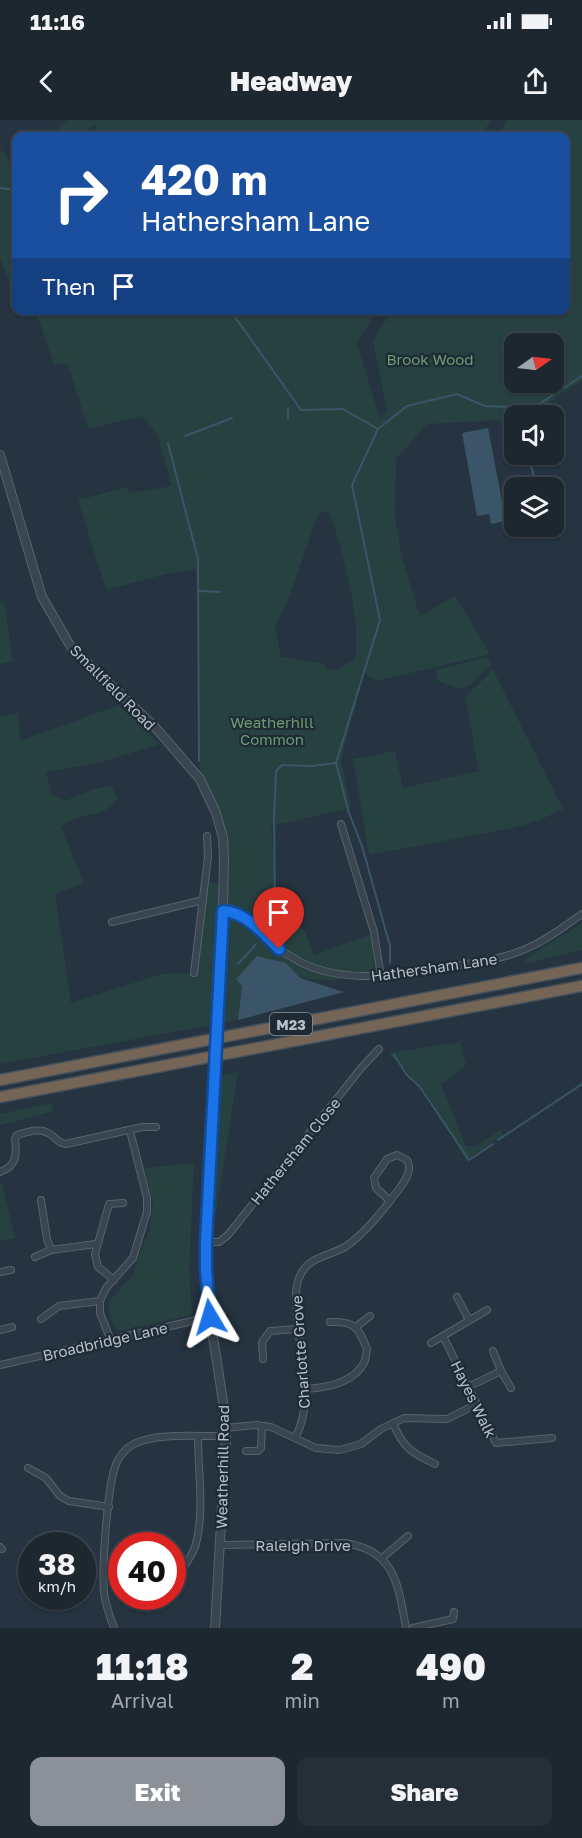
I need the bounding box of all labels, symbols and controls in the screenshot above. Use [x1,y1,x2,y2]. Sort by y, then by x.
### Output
text: 11:16 [30,8,85,35]
icon: back [30,65,63,98]
text: Headway [230,65,352,97]
icon: share [519,65,552,98]
text: 420 m [141,154,267,204]
icon: right [42,156,120,234]
text: Hathersham Lane [141,205,370,237]
icon: arrive [107,270,140,303]
text: Then [42,273,95,300]
north arrow [504,333,564,393]
map controls [504,333,564,537]
park label: Brook Wood [386,350,474,368]
button: sound [504,405,564,465]
button: layers [504,477,564,537]
street label: Smallfield Road [67,641,159,733]
park label: Weatherhill Common [230,713,314,748]
pin [253,887,304,949]
icon: arrive [262,896,295,929]
street label: Hathersham Lane [370,949,499,985]
road number: M23 [270,1013,312,1035]
street label: Hathersham Close [246,1094,344,1208]
position arrow [178,1285,242,1349]
street label: Charlotte Grove [287,1294,313,1409]
street label: Broadbridge Lane [41,1318,169,1364]
street label: Hayes Walk [448,1357,501,1441]
street label: Weatherhill Road [212,1405,232,1529]
speed limit sign: 40 [108,1532,186,1610]
street label: Raleigh Drive [255,1536,351,1554]
text: 38 [38,1546,76,1582]
text: km/h [38,1577,76,1595]
text: 11:18 [96,1645,189,1688]
text: 2 [291,1645,313,1688]
text: 490 [416,1645,486,1688]
text: Arrival [111,1688,174,1712]
text: min [285,1688,320,1712]
text: m [442,1688,460,1712]
button: Exit [30,1757,285,1826]
button: Share [297,1757,552,1826]

